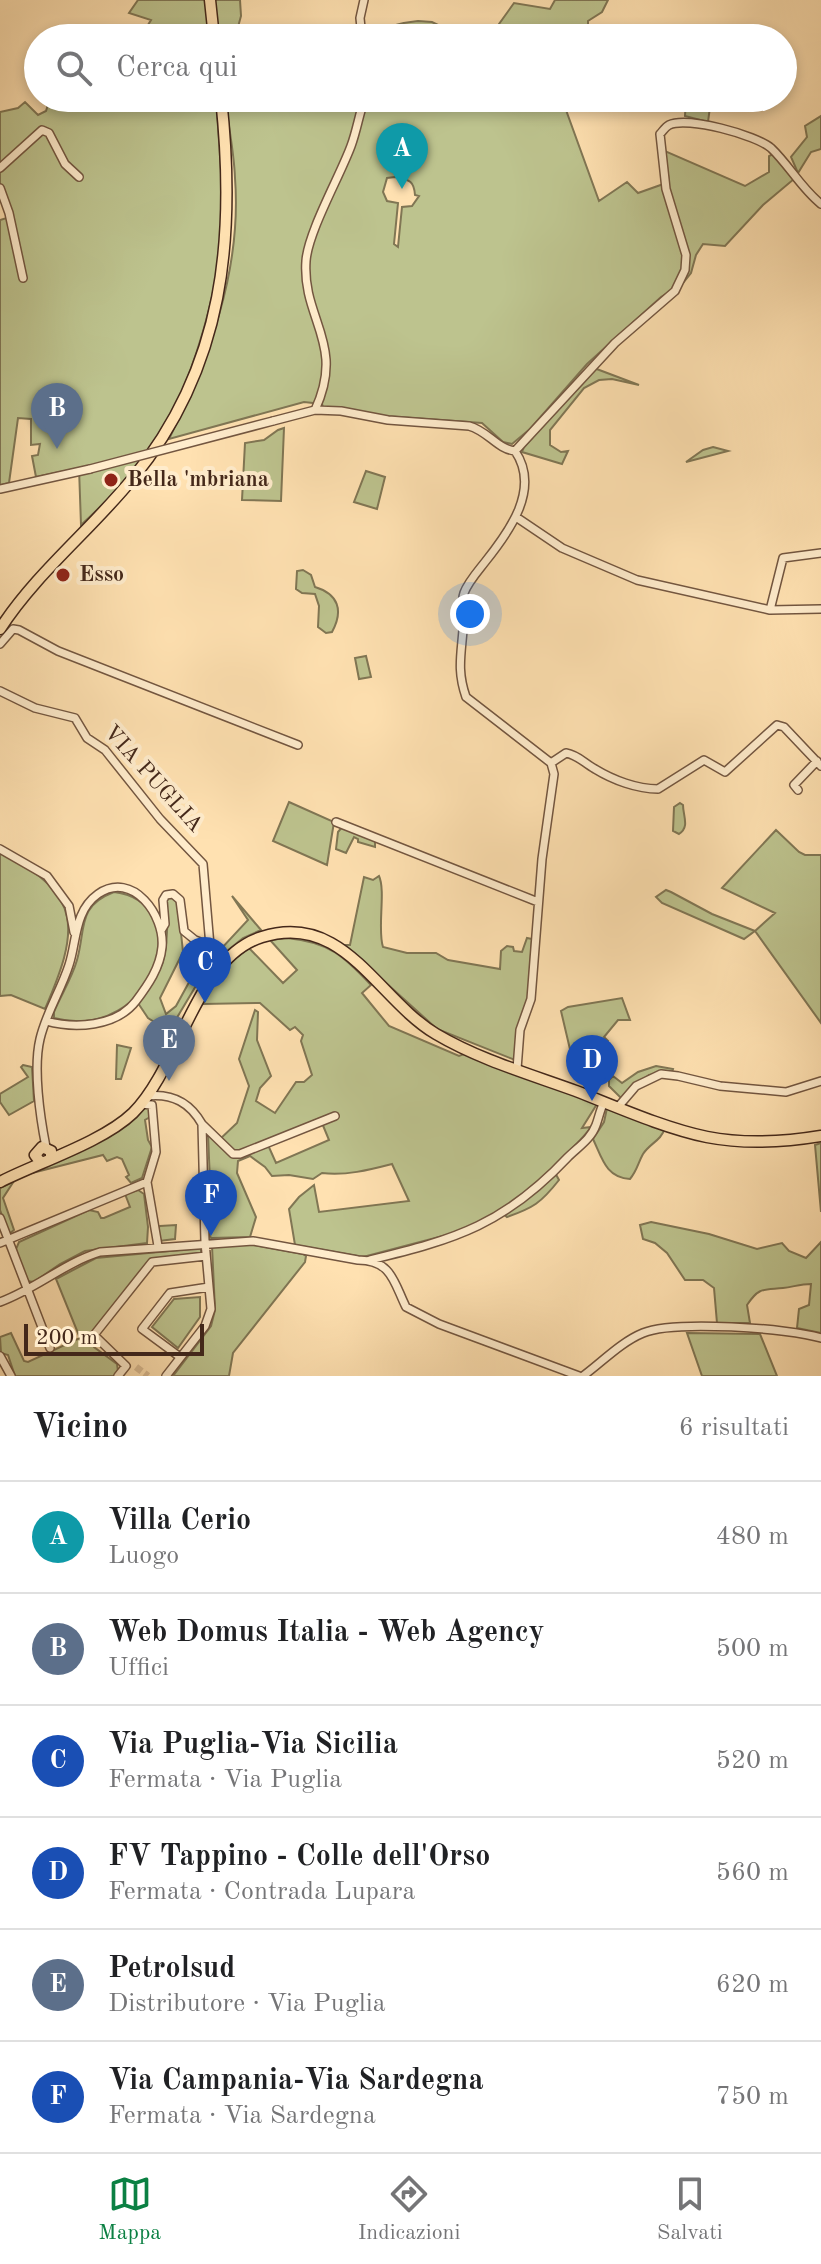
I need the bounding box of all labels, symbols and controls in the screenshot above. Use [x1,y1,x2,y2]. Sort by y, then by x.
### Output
search box [24,24,797,112]
icon: search [52,46,96,90]
text: Cerca qui [116,53,238,83]
pin: A [376,123,428,189]
pin: B [31,383,83,449]
place label: Bella 'mbriana [127,469,269,491]
marker: Bella 'mbriana [102,471,120,489]
place label: Esso [79,564,124,586]
marker: Esso [54,566,72,584]
your location [450,594,490,634]
street label: VIA PUGLIA [99,721,207,837]
pin: C [179,937,231,1003]
pin: E [143,1015,195,1081]
pin: D [566,1035,618,1101]
pin: F [185,1170,237,1236]
scale bar [24,1320,204,1356]
text: 200 m [36,1327,98,1349]
text: Vicino [32,1411,128,1445]
text: 6 risultati [679,1415,789,1441]
text: Villa Cerio [108,1506,251,1536]
text: A [48,1524,68,1550]
text: 480 m [716,1524,789,1550]
text: Luogo [108,1543,179,1569]
text: Web Domus Italia - Web Agency [108,1618,545,1648]
text: B [49,1636,67,1662]
text: 500 m [716,1636,789,1662]
text: Uffici [108,1655,169,1681]
text: Via Puglia-Via Sicilia [108,1730,398,1760]
text: C [49,1748,67,1774]
text: 520 m [716,1748,789,1774]
text: Fermata · Via Puglia [108,1767,342,1793]
text: FV Tappino - Colle dell'Orso [108,1842,490,1872]
text: D [48,1860,68,1886]
text: 560 m [716,1860,789,1886]
text: Fermata · Contrada Lupara [108,1879,415,1905]
text: Petrolsud [108,1954,236,1984]
text: E [49,1972,67,1998]
text: 620 m [716,1972,789,1998]
text: Distributore · Via Puglia [108,1991,386,2017]
text: Via Campania-Via Sardegna [108,2066,484,2096]
text: F [49,2084,67,2110]
text: 750 m [716,2084,789,2110]
text: Fermata · Via Sardegna [108,2103,376,2129]
tab: Mappa [98,2172,161,2247]
tab: Indicazioni [358,2172,460,2247]
tab: Salvati [657,2172,723,2247]

